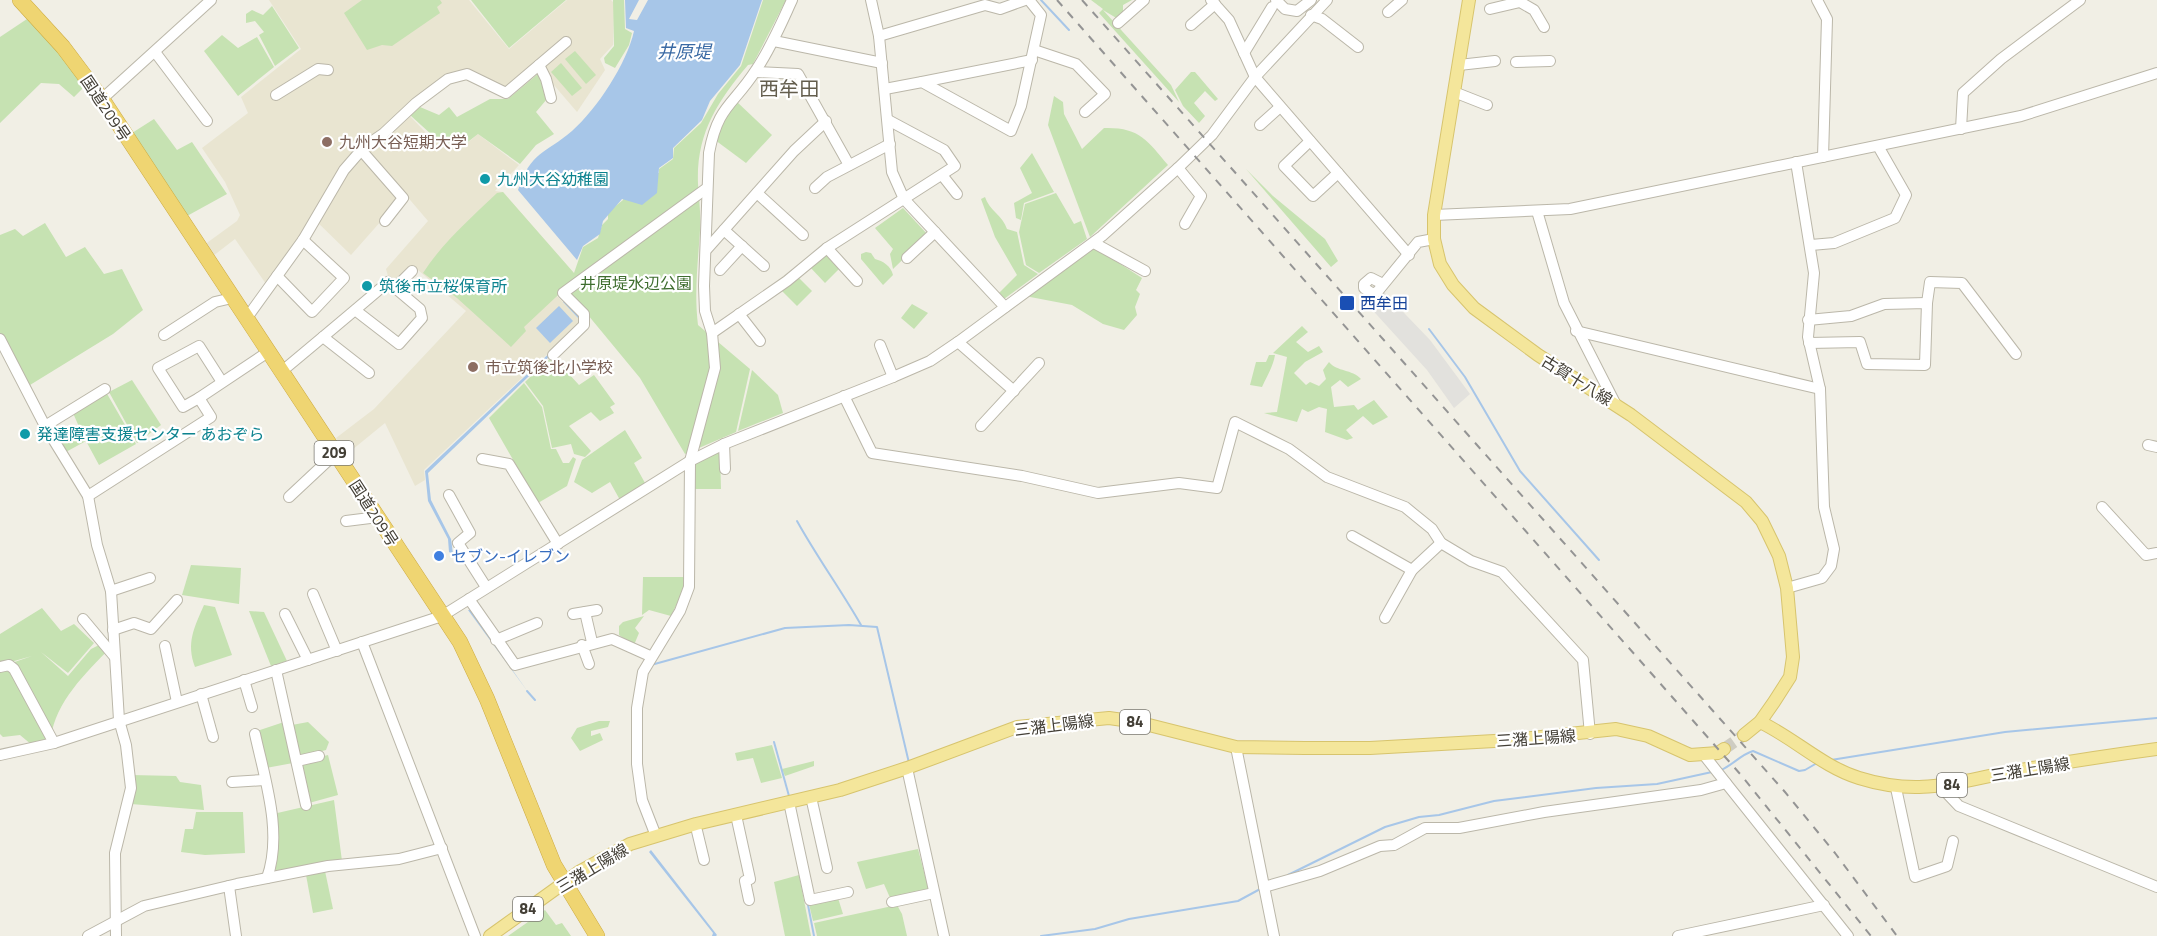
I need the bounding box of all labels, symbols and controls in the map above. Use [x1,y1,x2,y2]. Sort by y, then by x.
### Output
water label: 井原堤 [657,38,713,65]
street label: 国道209号 [75,70,137,146]
district label: 西牟田 [759,73,819,104]
place label: 九州大谷短期大学 [339,130,467,154]
marker: 九州大谷短期大学 [320,135,334,149]
place label: 九州大谷幼稚園 [497,167,609,191]
marker: 九州大谷幼稚園 [478,172,492,186]
park label: 井原堤水辺公園 [580,271,692,295]
place label: 筑後市立桜保育所 [379,274,507,298]
marker: 筑後市立桜保育所 [360,279,374,293]
place label: 西牟田 [1360,291,1408,315]
marker: 西牟田 [1338,294,1356,312]
street label: 古賀十八線 [1537,349,1617,411]
place label: 市立筑後北小学校 [485,355,613,379]
marker: 市立筑後北小学校 [466,360,480,374]
place label: 発達障害支援センター あおぞら [37,422,265,446]
marker: 発達障害支援センター あおぞら [18,427,32,441]
road number: 209 [314,441,354,465]
street label: 国道209号 [344,475,404,551]
place label: セブン-イレブン [451,544,570,568]
marker: セブン-イレブン [432,549,446,563]
street label: 三潴上陽線 [1013,708,1095,742]
road number: 84 [1120,710,1150,734]
street label: 三潴上陽線 [1495,723,1577,753]
street label: 三潴上陽線 [1989,751,2071,787]
road number: 84 [1937,773,1967,797]
street label: 三潴上陽線 [552,837,632,899]
road number: 84 [513,897,543,921]

